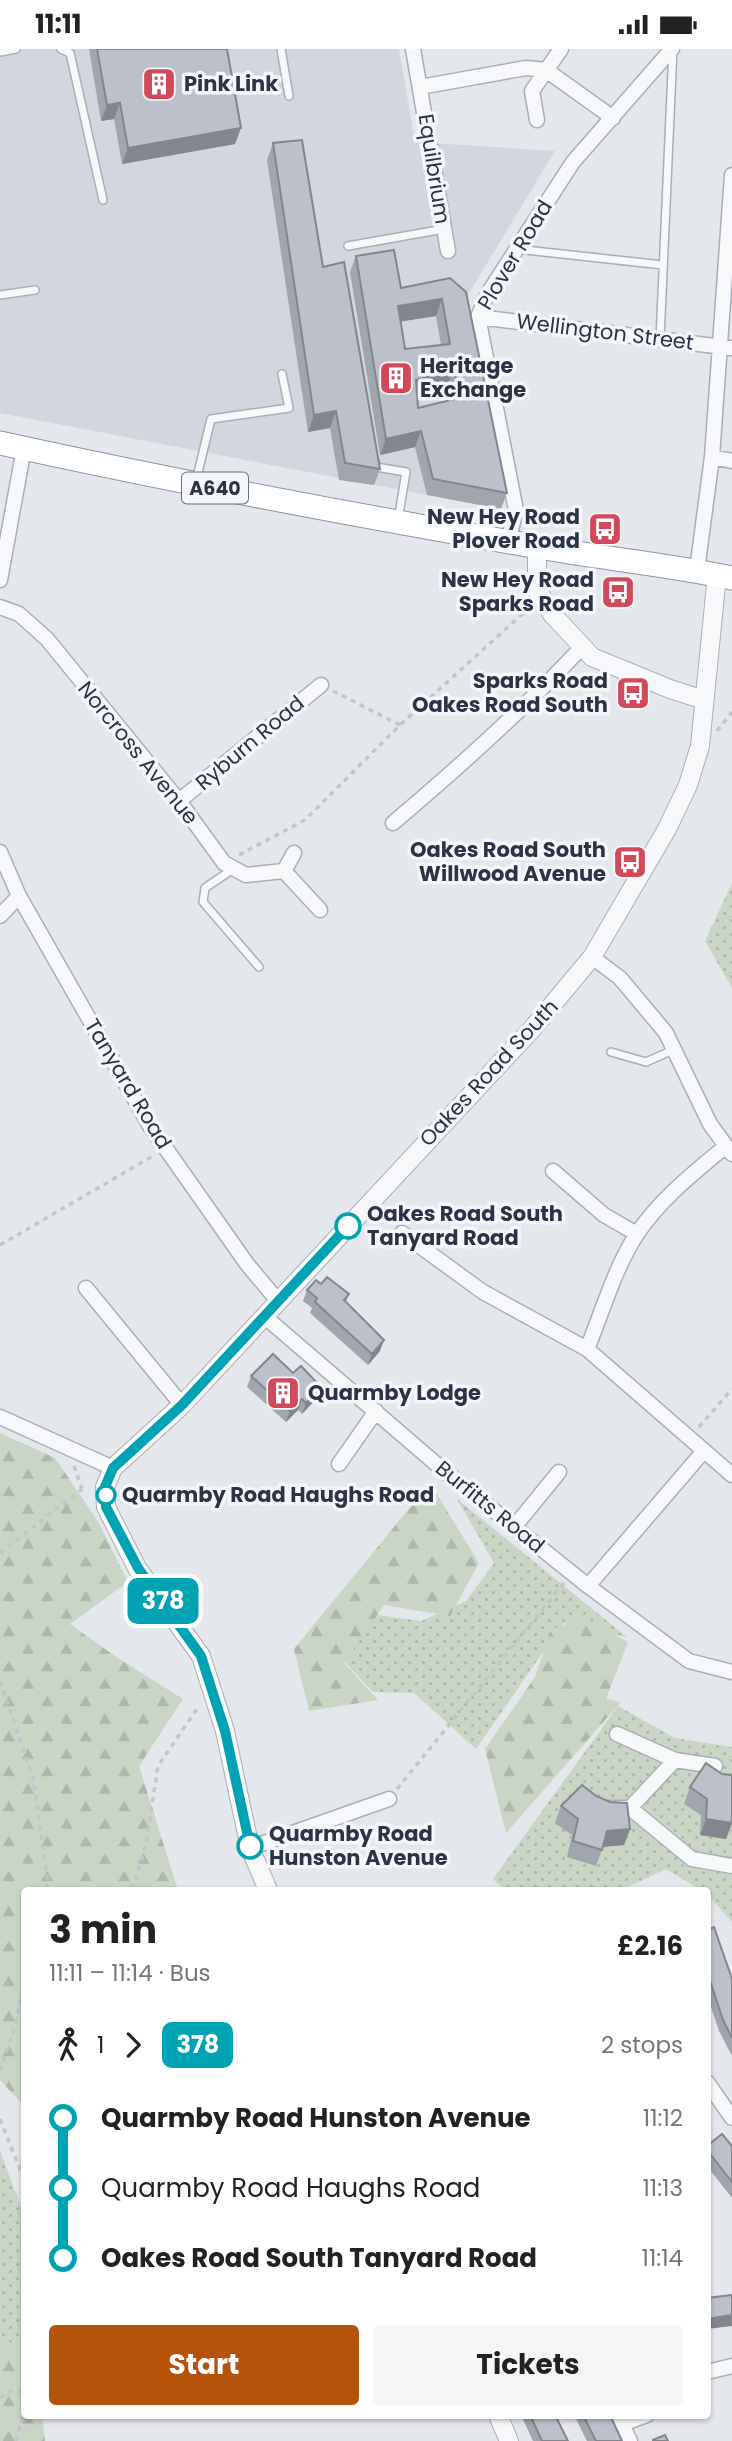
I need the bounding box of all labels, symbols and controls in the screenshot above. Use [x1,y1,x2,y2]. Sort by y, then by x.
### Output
text: 11:11 [35,6,82,42]
building icon: Pink Link [140,65,178,103]
place label: Pink Link [184,69,278,98]
street label: Equilbrium [411,112,457,226]
street label: Plover Road [470,194,559,315]
street label: Wellington Street [515,306,695,357]
place label: Heritage Exchange [420,351,526,404]
building icon: Heritage Exchange [377,359,415,397]
road number: A640 [182,473,248,503]
place label: New Hey Road Plover Road [427,502,580,555]
bus stop icon: New Hey Road Plover Road [586,510,624,548]
place label: New Hey Road Sparks Road [441,565,594,618]
bus stop icon: New Hey Road Sparks Road [599,573,637,611]
place label: Sparks Road Oakes Road South [412,666,608,719]
bus stop icon: Sparks Road Oakes Road South [614,674,652,712]
street label: Norcross Avenue [72,675,205,830]
street label: Ryburn Road [189,689,310,797]
place label: Oakes Road South Willwood Avenue [410,835,606,888]
bus stop icon: Oakes Road South Willwood Avenue [611,843,649,881]
street label: Oakes Road South [413,993,565,1153]
street label: Tanyard Road [78,1013,179,1154]
place label: Oakes Road South Tanyard Road [367,1199,563,1252]
marker: Oakes Road South Tanyard Road [335,1213,361,1239]
building icon: Quarmby Lodge [264,1374,302,1412]
place label: Quarmby Lodge [308,1378,481,1407]
street label: Burfitts Road [430,1454,551,1560]
place label: Quarmby Road Haughs Road [122,1480,434,1509]
marker: Quarmby Road Haughs Road [96,1485,116,1505]
line badge: 378 [123,1578,203,1624]
text: 378 [142,1584,184,1617]
place label: Quarmby Road Hunston Avenue [269,1819,448,1872]
marker: Quarmby Road Hunston Avenue [237,1833,263,1859]
text: 3 min [49,1903,157,1956]
text: £2.16 [617,1928,683,1964]
text: 11:11 – 11:14 · Bus [49,1957,211,1989]
icon: walk [49,2026,87,2064]
icon: forward [114,2026,152,2064]
text: 378 [176,2028,219,2061]
text: 1 [97,2029,104,2061]
text: 2 stops [601,2029,683,2061]
text: Quarmby Road Hunston Avenue [101,2100,531,2136]
text: 11:12 [643,2102,683,2134]
text: Quarmby Road Haughs Road [101,2170,480,2206]
text: 11:13 [642,2172,683,2204]
text: Oakes Road South Tanyard Road [101,2240,537,2276]
text: 11:14 [642,2242,683,2274]
button: Start [49,2325,359,2405]
button: Tickets [373,2325,683,2405]

